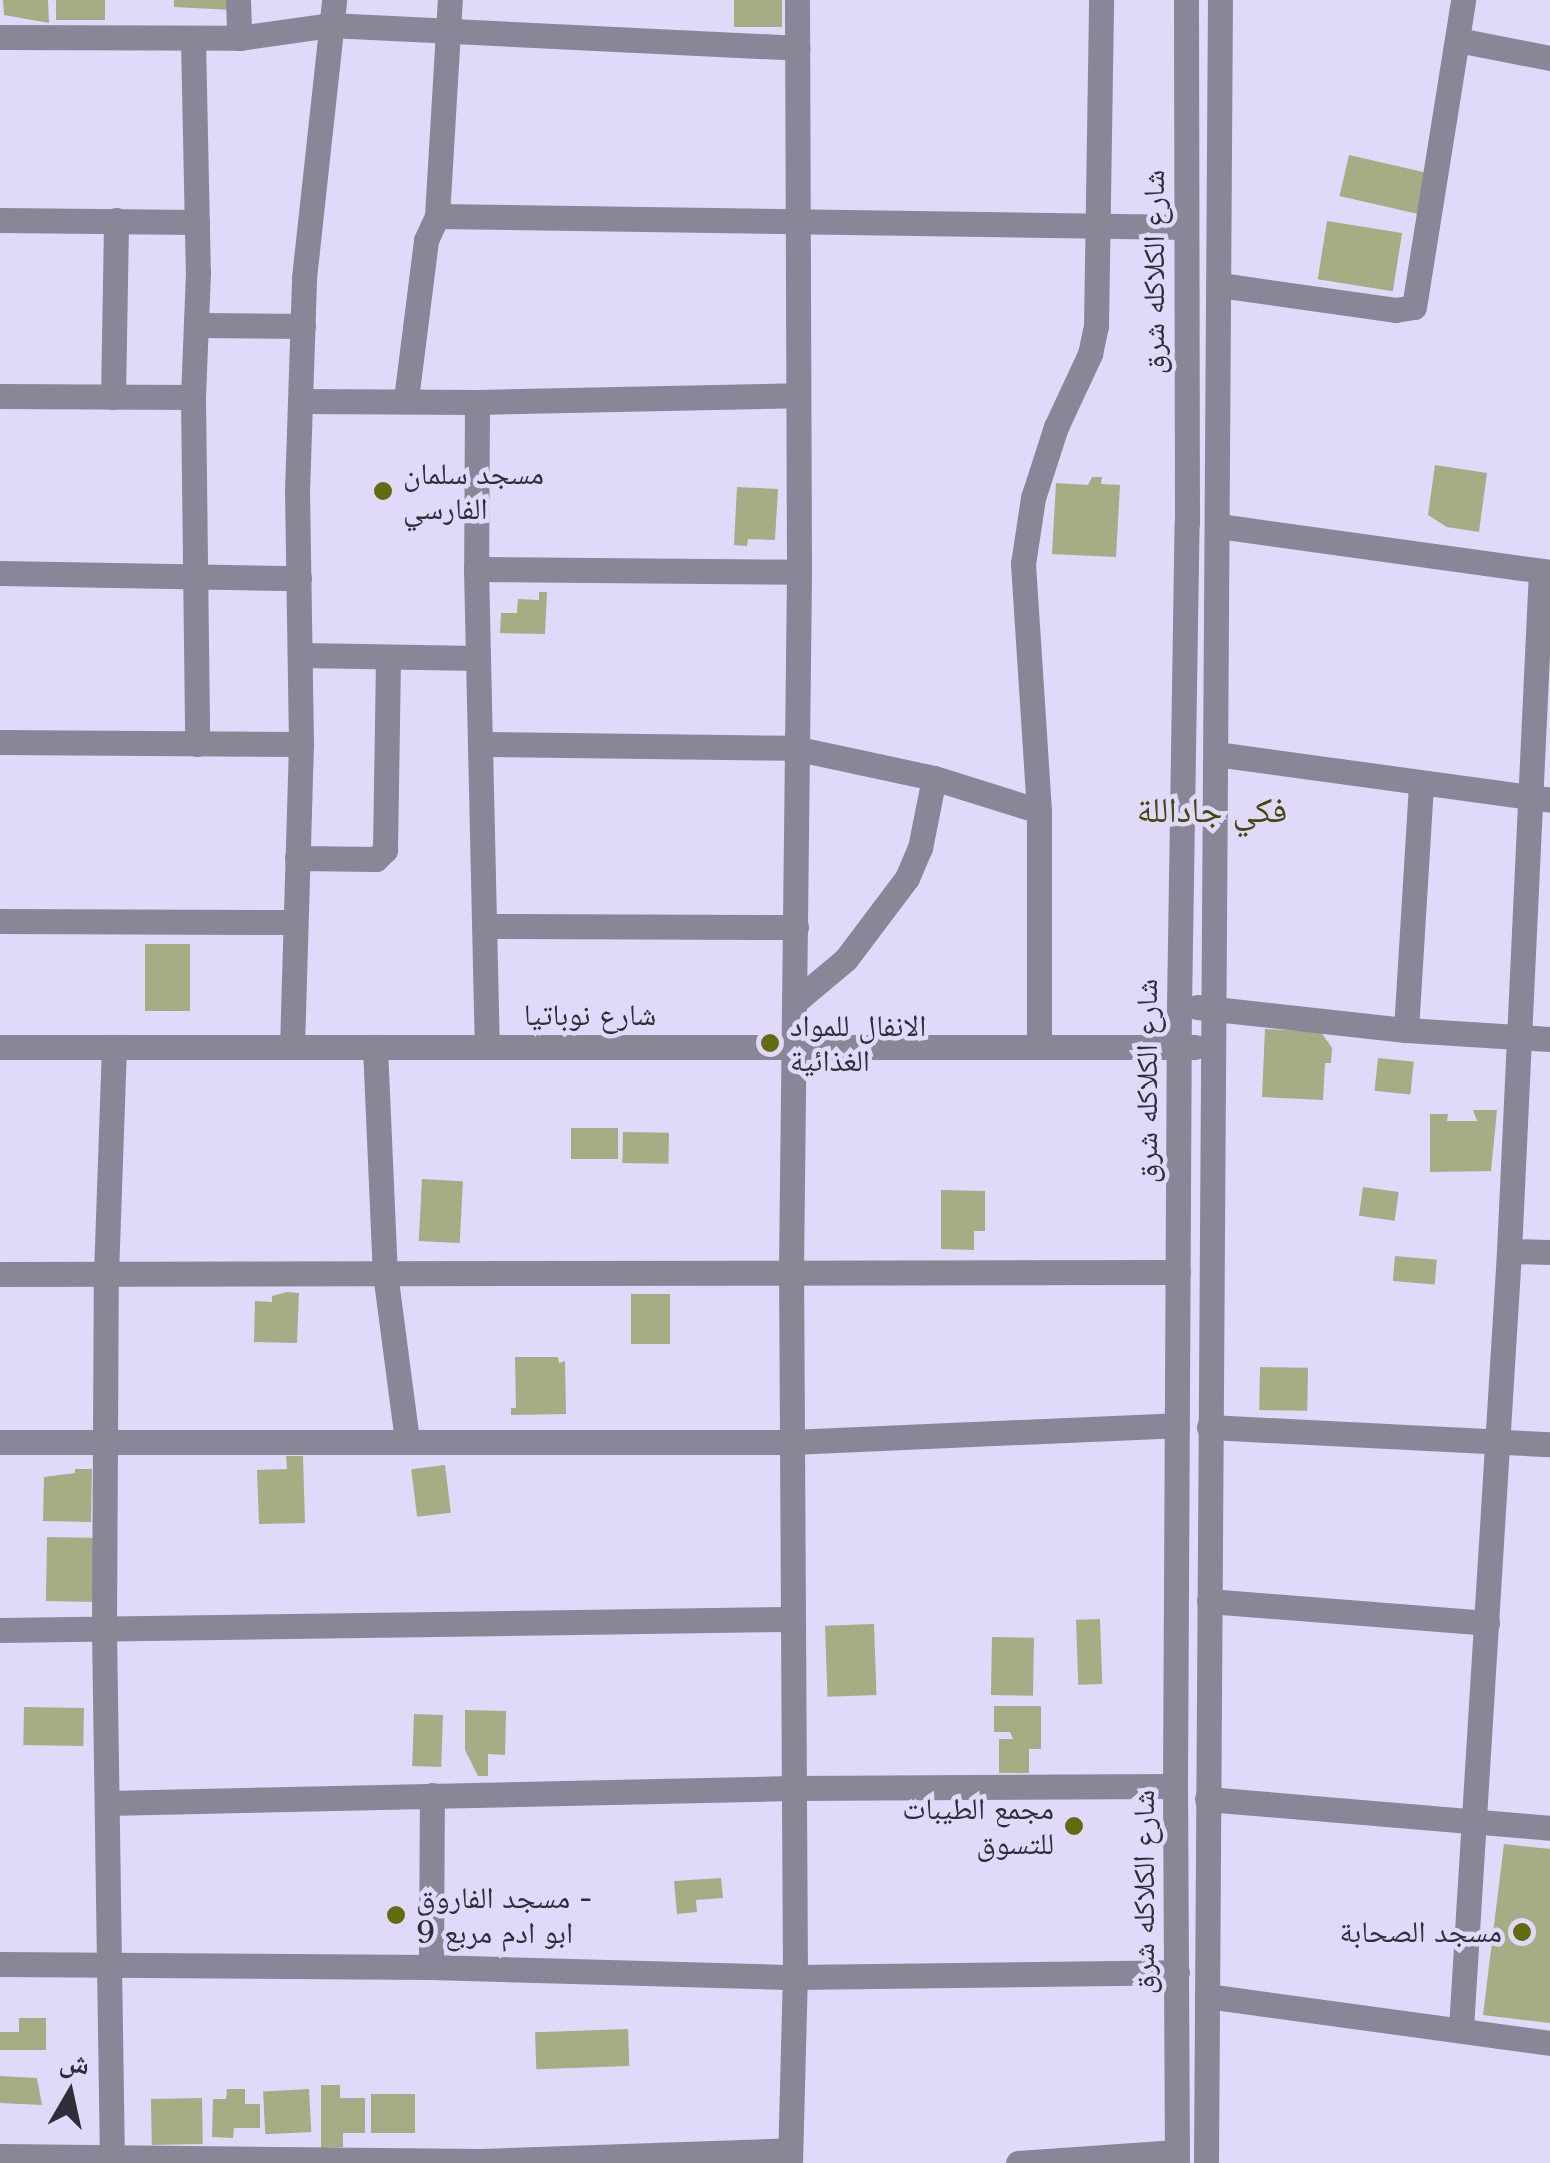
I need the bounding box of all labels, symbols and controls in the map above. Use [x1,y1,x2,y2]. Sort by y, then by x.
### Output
street label: شارع الكلاكله شرق [1136,170,1172,374]
place label: مسجد سلمان الفارسي [403,456,544,526]
marker: مسجد سلمان الفارسي [372,480,394,502]
district label: فكي جاداللة [1137,789,1287,831]
street label: شارع الكلاكله شرق [1129,979,1165,1183]
street label: شارع نوباتيا [524,997,656,1033]
place label: الانفال للمواد الغذائية [790,1008,926,1078]
marker: الانفال للمواد الغذائية [759,1032,781,1054]
street label: شارع الكلاكله شرق [1126,1790,1162,1994]
place label: مجمع الطيبات للتسوق [902,1791,1054,1862]
marker: مجمع الطيبات للتسوق [1063,1815,1085,1837]
place label: مسجد الفاروق - ابو ادم مربع 9 [416,1880,593,1950]
marker: مسجد الفاروق - ابو ادم مربع 9 [385,1904,407,1926]
place label: مسجد الصحابة [1339,1914,1502,1950]
marker: مسجد الصحابة [1511,1921,1533,1943]
north arrow [20,2043,120,2143]
text: ش [57,2043,92,2082]

